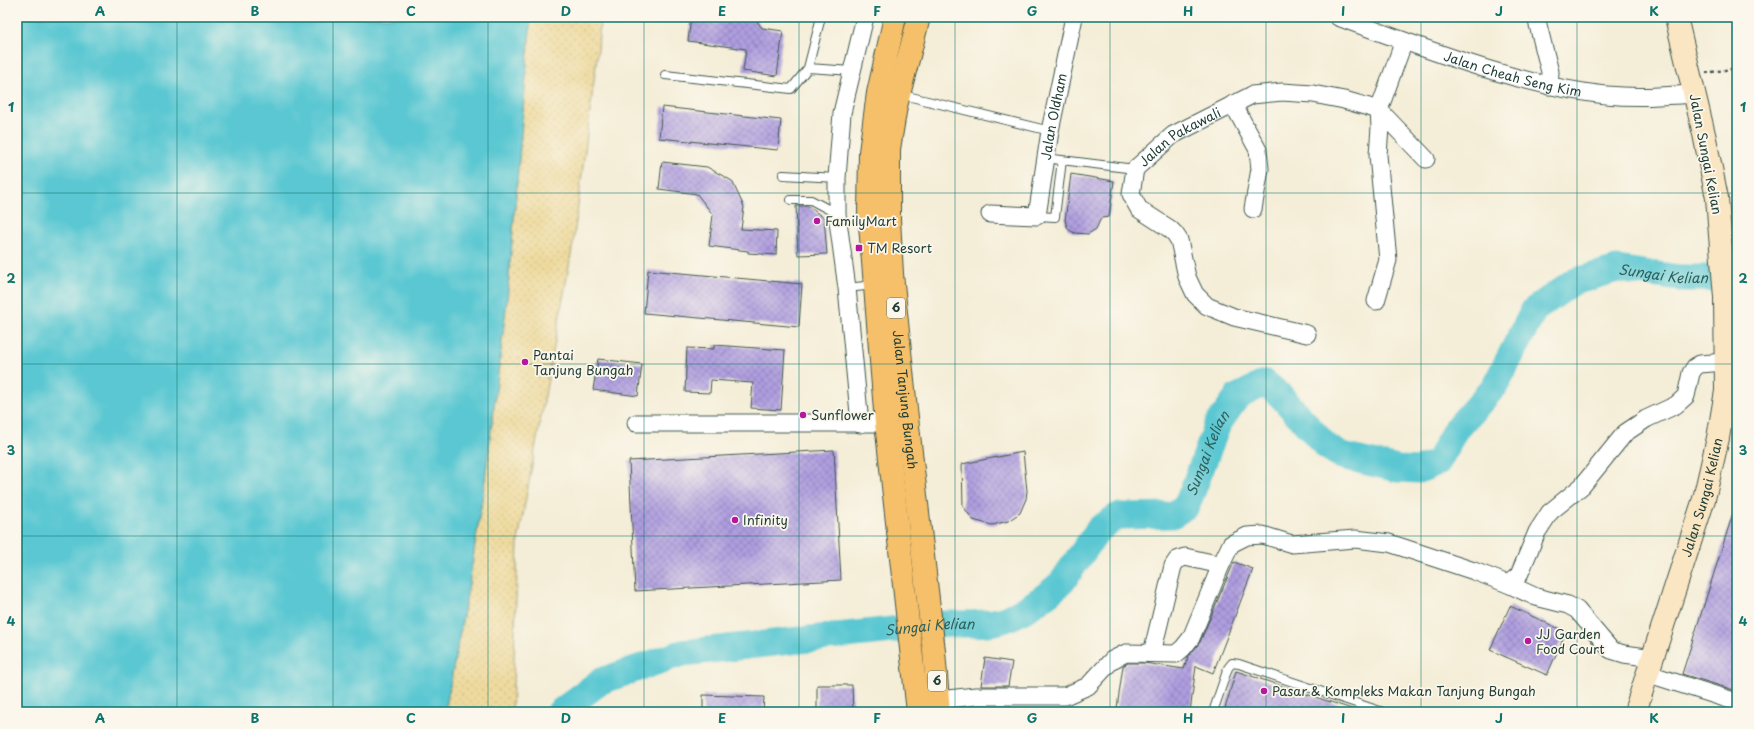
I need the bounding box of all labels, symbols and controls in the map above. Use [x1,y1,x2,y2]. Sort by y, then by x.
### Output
text: A [95,1,105,20]
text: B [251,1,260,20]
text: C [406,1,416,20]
text: D [561,1,571,20]
text: E [718,1,726,20]
text: F [873,1,881,20]
text: G [1027,1,1037,20]
text: H [1183,1,1193,20]
text: I [1341,1,1345,20]
text: J [1495,1,1503,20]
text: K [1649,1,1659,20]
street label: Jalan Cheah Seng Kim [1441,46,1583,101]
street label: Jalan Oldham [1036,71,1071,161]
street label: Jalan Sungai Kelian [1685,92,1728,216]
text: 1 [8,97,14,116]
text: 1 [1740,97,1746,116]
street label: Jalan Pakawali [1134,102,1224,170]
place label: FamilyMart [825,211,897,230]
marker: FamilyMart [812,216,822,226]
place label: TM Resort [867,238,932,257]
marker: TM Resort [854,243,864,253]
water label: Sungai Kelian [1617,258,1709,288]
text: 2 [6,268,16,287]
text: 2 [1738,268,1748,287]
road number: 6 [887,298,905,318]
street label: Jalan Tanjung Bungah [889,329,923,470]
place label: Pantai Tanjung Bungah [533,345,634,379]
marker: Pantai Tanjung Bungah [520,357,530,367]
place label: Sunflower [811,405,875,424]
water label: Sungai Kelian [1180,406,1234,499]
marker: Sunflower [798,410,808,420]
street label: Jalan Sungai Kelian [1676,436,1727,559]
text: 3 [7,440,16,459]
text: 3 [1739,440,1748,459]
place label: Infinity [743,510,788,529]
marker: Infinity [730,515,740,525]
text: 4 [7,611,16,630]
text: 4 [1739,611,1748,630]
water label: Sungai Kelian [883,613,975,641]
place label: JJ Garden Food Court [1536,624,1604,658]
marker: JJ Garden Food Court [1523,636,1533,646]
road number: 6 [928,671,946,691]
place label: Pasar & Kompleks Makan Tanjung Bungah [1272,681,1536,700]
marker: Pasar & Kompleks Makan Tanjung Bungah [1259,686,1269,696]
text: A [95,708,105,727]
text: B [251,708,260,727]
text: C [406,708,416,727]
text: D [561,708,571,727]
text: E [718,708,726,727]
text: F [873,708,881,727]
text: G [1027,708,1037,727]
text: H [1183,708,1193,727]
text: I [1341,708,1345,727]
text: J [1495,708,1503,727]
text: K [1649,708,1659,727]

